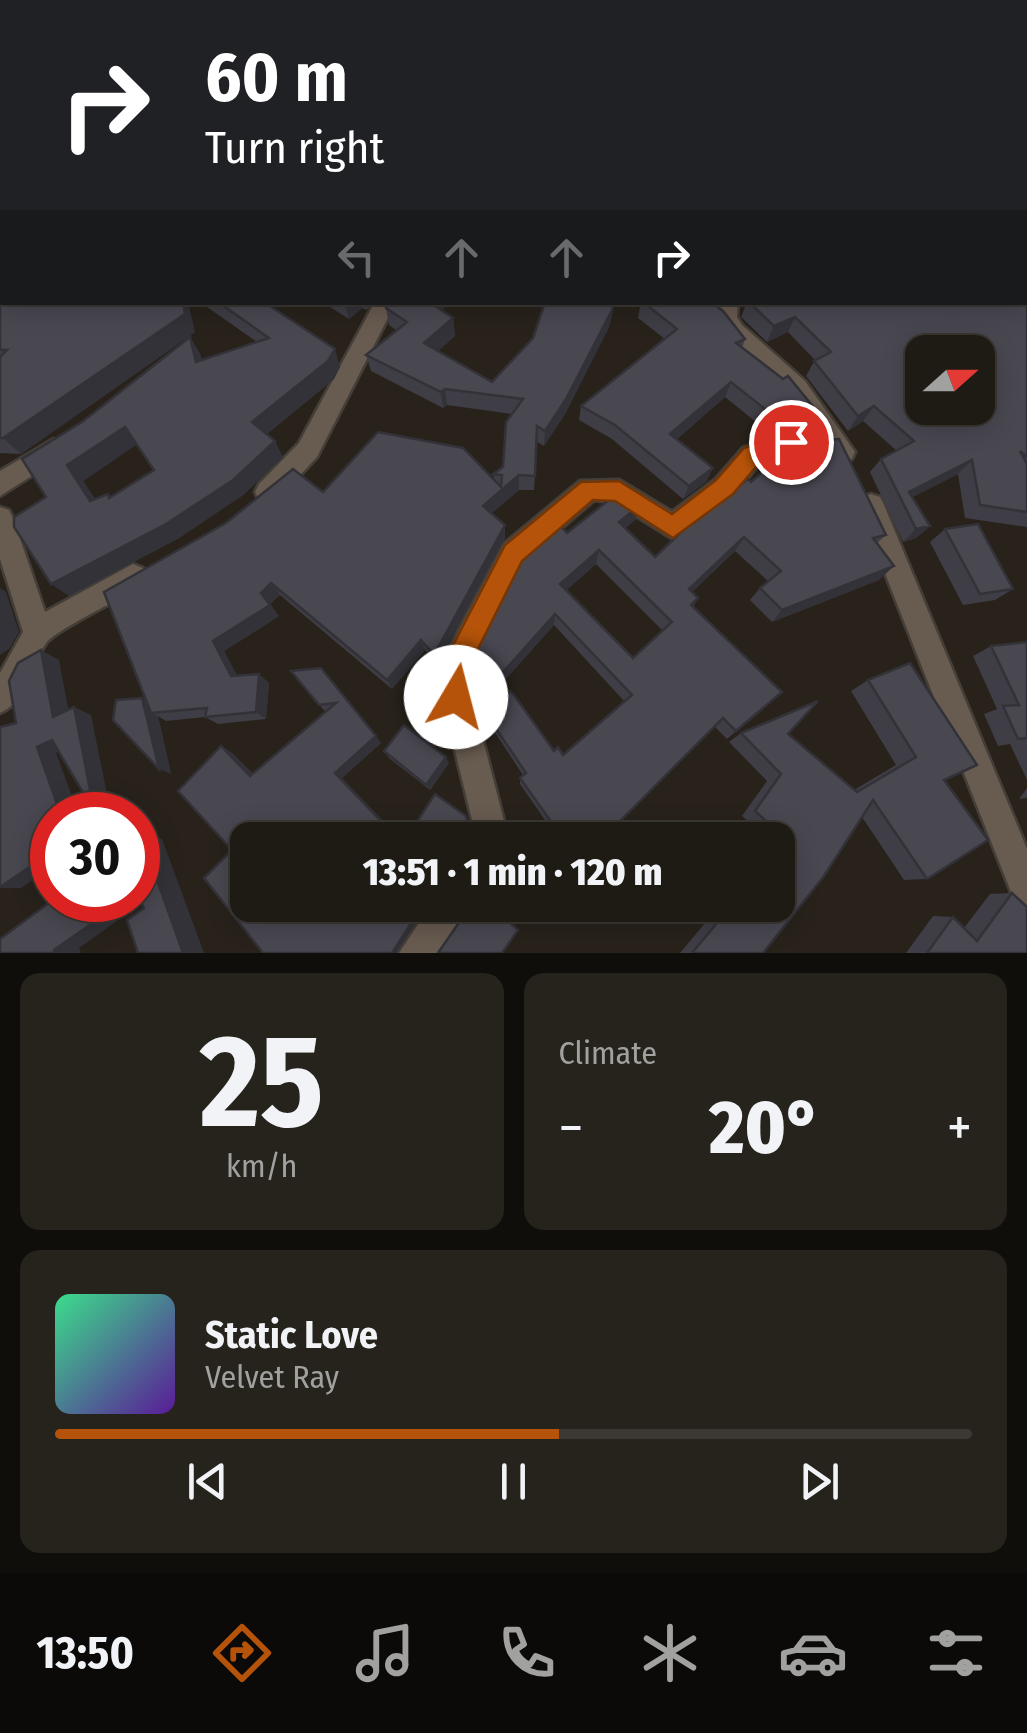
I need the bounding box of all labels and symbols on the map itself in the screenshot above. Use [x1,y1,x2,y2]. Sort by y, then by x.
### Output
north arrow [905,335,995,425]
pin [749,400,834,485]
position arrow [404,645,508,749]
speed limit sign: 30 [30,792,160,922]

